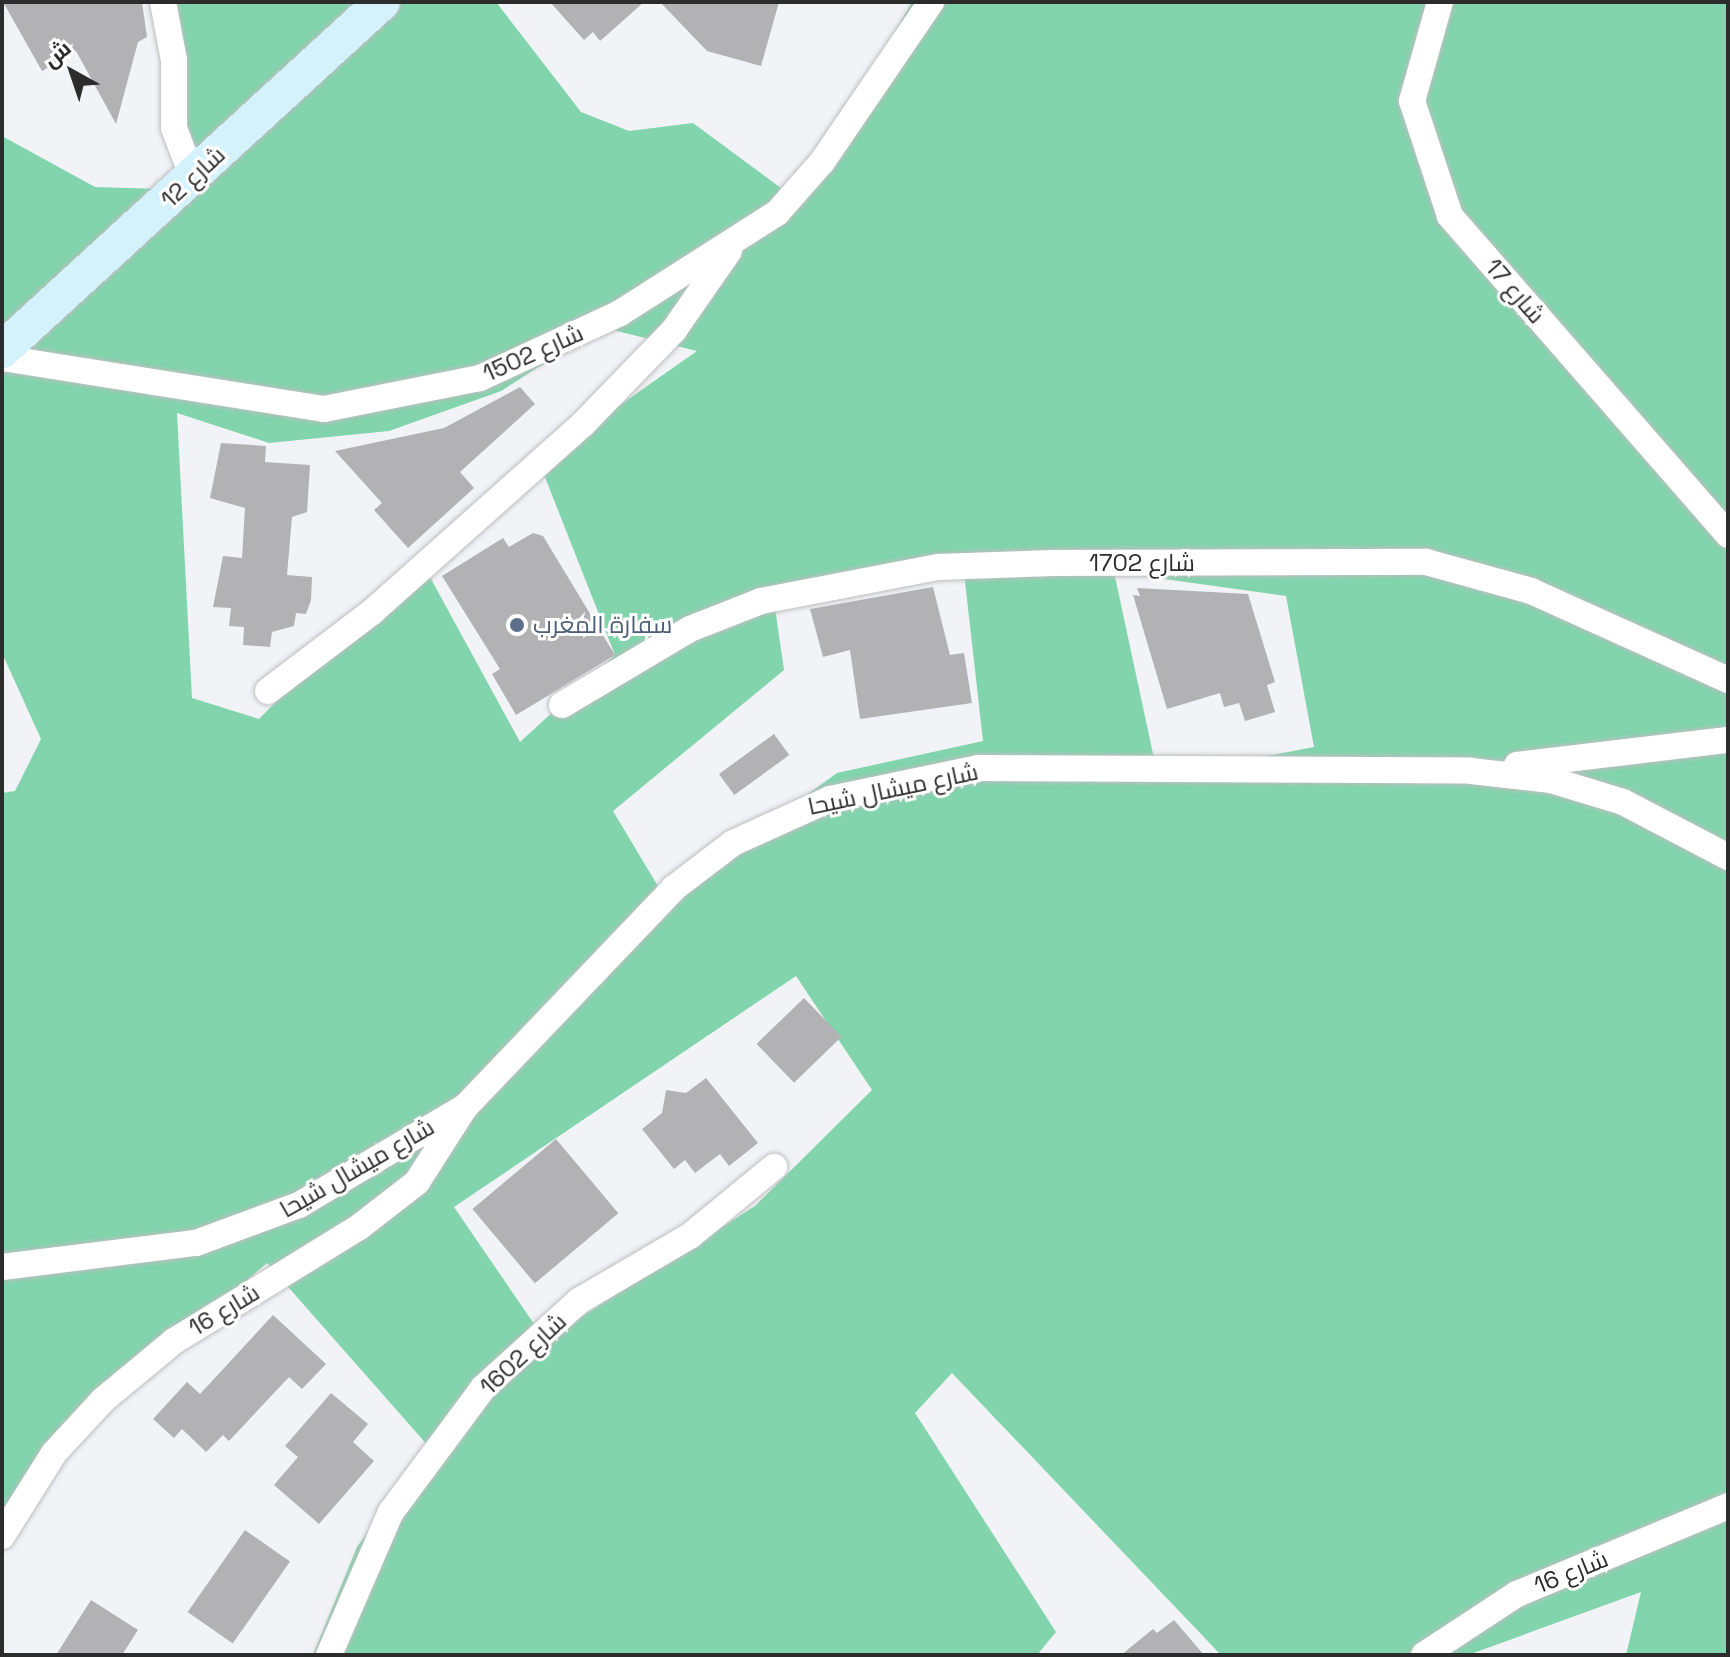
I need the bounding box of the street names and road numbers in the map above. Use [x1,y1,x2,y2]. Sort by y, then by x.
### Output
street label: شارع 12 [155,140,231,214]
street label: شارع 17 [1479,253,1551,329]
street label: شارع 1502 [478,318,588,388]
street label: شارع 1702 [1089,549,1195,577]
street label: شارع ميشال شيحا [805,757,981,821]
street label: شارع ميشال شيحا [275,1112,439,1224]
street label: شارع 16 [183,1278,265,1342]
street label: شارع 1602 [474,1307,572,1401]
street label: شارع 16 [1530,1544,1612,1600]

